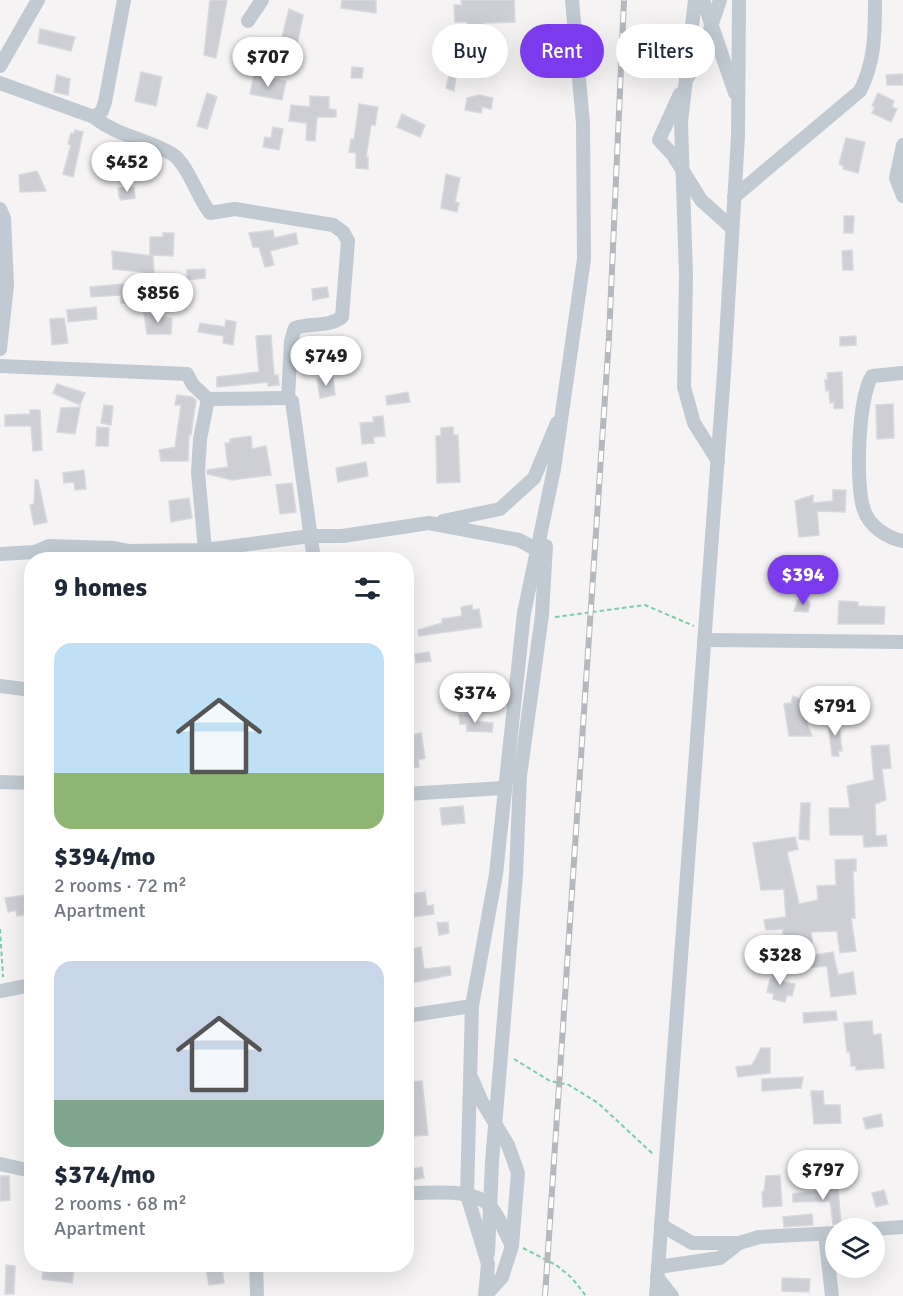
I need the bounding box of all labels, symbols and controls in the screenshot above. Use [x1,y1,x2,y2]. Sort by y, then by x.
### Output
chip: Buy [432,24,508,78]
chip: Rent [520,24,604,78]
chip: Filters [616,24,715,78]
pin: $707 [232,37,304,88]
text: $707 [246,44,290,69]
pin: $452 [91,142,163,193]
text: $452 [105,149,149,174]
pin: $856 [122,273,194,324]
text: $856 [136,280,180,305]
pin: $749 [290,336,362,387]
text: $749 [304,343,348,368]
pin: $394 [767,555,839,606]
text: $394 [781,562,825,587]
text: 9 homes [54,572,147,604]
icon: filters [351,572,384,605]
pin: $374 [439,673,511,724]
text: $374 [453,680,497,705]
icon: home [165,682,273,790]
pin: $791 [799,686,871,737]
text: $791 [813,693,857,718]
text: $394/mo [54,841,155,873]
text: 2 rooms · 72 m² [54,873,187,898]
text: Apartment [54,898,146,923]
pin: $328 [744,935,816,986]
text: $328 [758,942,802,967]
icon: home [165,1000,273,1108]
pin: $797 [787,1150,859,1201]
text: $797 [801,1157,845,1182]
text: $374/mo [54,1159,155,1191]
text: 2 rooms · 68 m² [54,1191,187,1216]
text: Apartment [54,1216,146,1241]
map controls [825,1218,885,1278]
button: layers [825,1218,885,1278]

